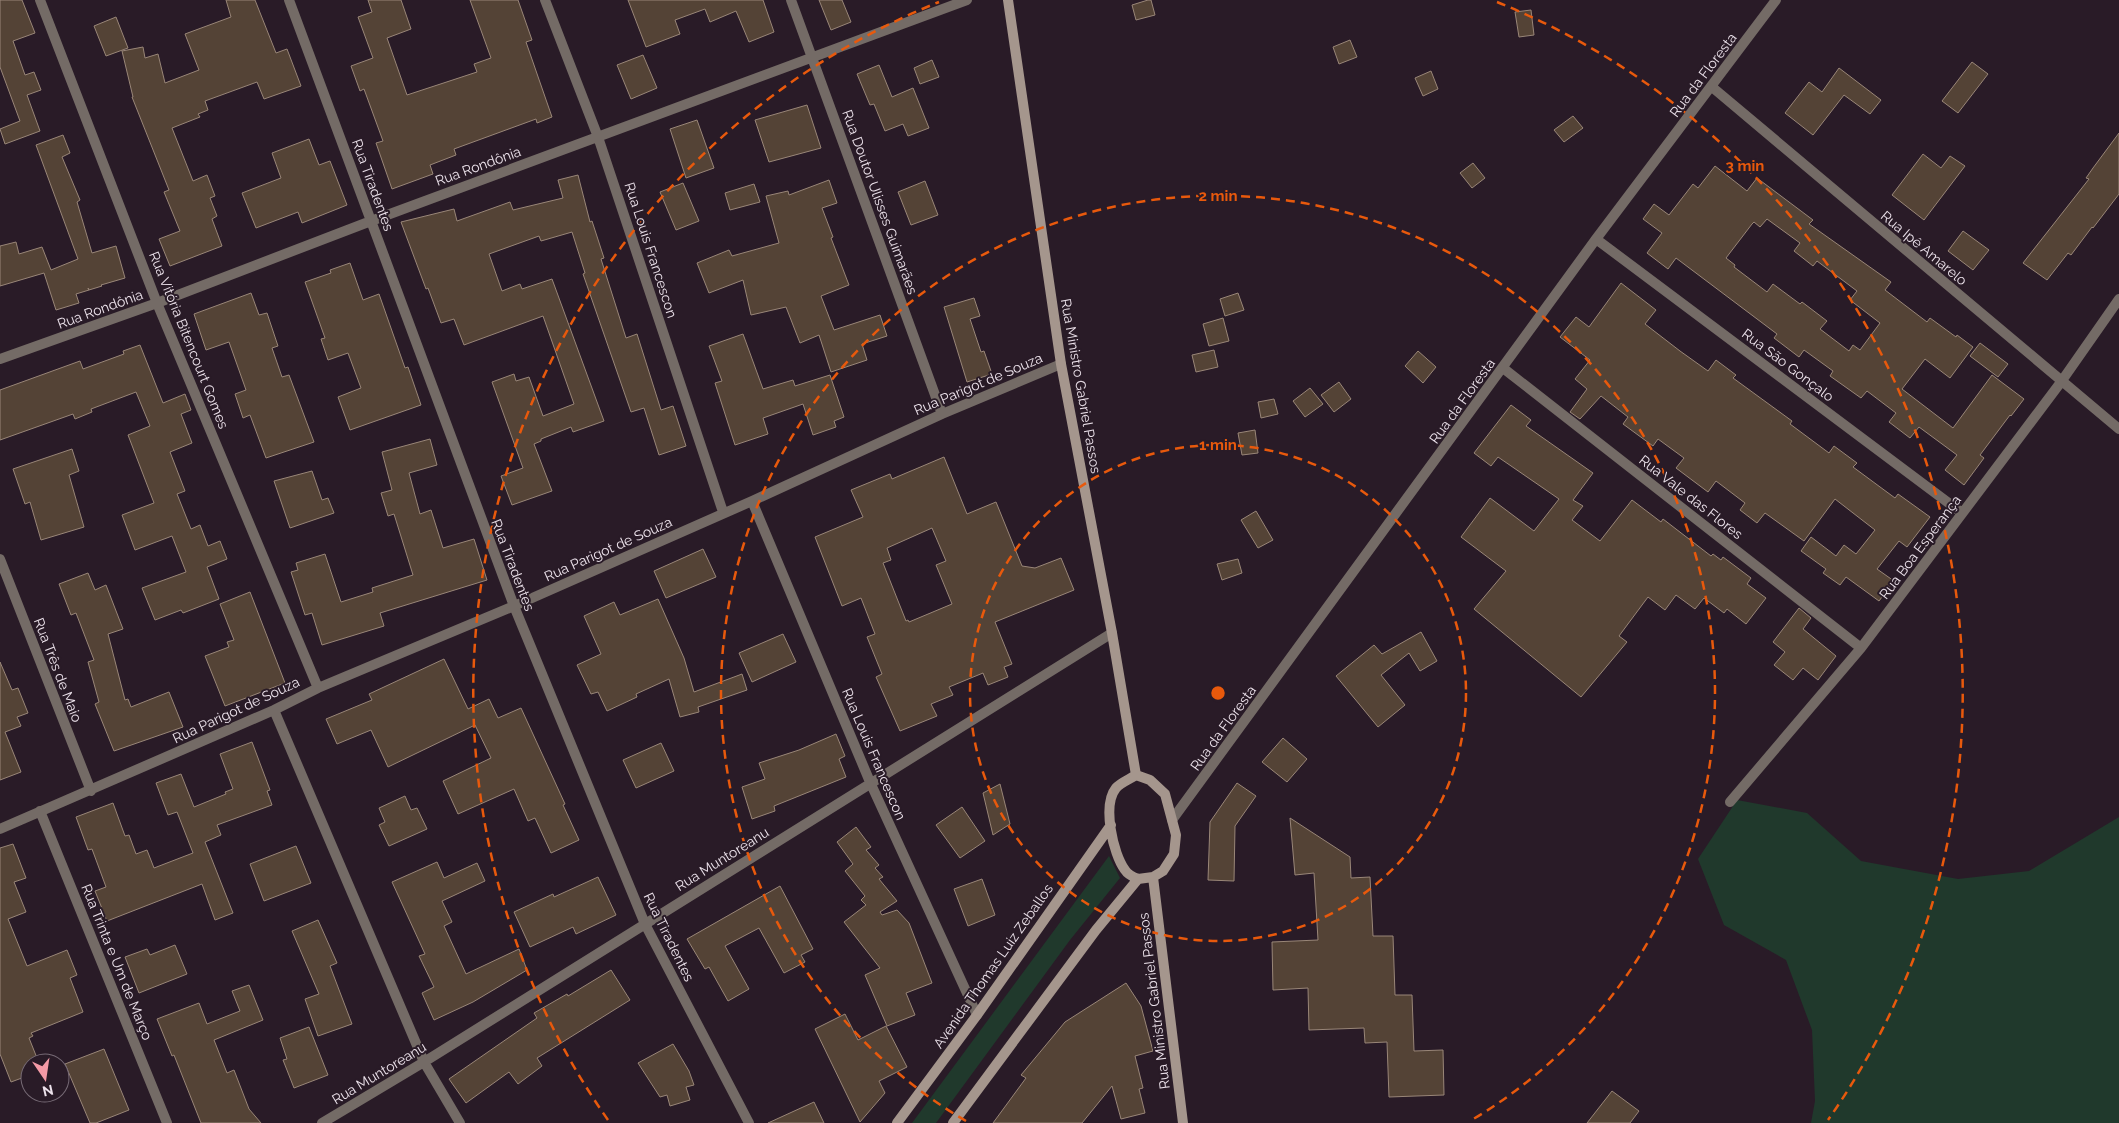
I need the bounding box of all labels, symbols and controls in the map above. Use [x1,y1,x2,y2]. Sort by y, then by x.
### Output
street label: Rua da Floresta [1666,30,1740,120]
street label: Rua Doutor Ulisses Guimarães [839,108,921,297]
street label: Rua Tiradentes [349,137,397,233]
street label: Rua Rondônia [433,143,523,189]
text: 3 min [1726,157,1764,175]
street label: Rua Louis Francescon [621,180,681,320]
text: 2 min [1199,187,1237,205]
street label: Rua Ipê Amarelo [1878,207,1970,289]
street label: Rua Vitória Bitencourt Gomes [146,249,232,431]
street label: Rua Rondônia [55,286,145,332]
street label: Rua Ministro Gabriel Passos [1058,297,1104,475]
street label: Rua São Gonçalo [1739,325,1837,405]
street label: Rua Parigot de Souza [911,350,1045,418]
street label: Rua da Floresta [1426,356,1498,446]
text: 1 min [1199,436,1237,454]
street label: Rua Vale das Flores [1636,452,1746,542]
street label: Rua Boa Esperança [1876,492,1964,602]
street label: Rua Parigot de Souza [542,514,674,584]
street label: Rua Tiradentes [488,517,538,613]
street label: Rua Três de Maio [31,616,85,724]
street label: Rua Parigot de Souza [170,674,302,746]
street label: Rua da Floresta [1187,683,1259,773]
centre of rings [1209,684,1227,702]
street label: Rua Louis Francescon [839,686,909,822]
street label: Rua Muntoreanu [672,824,772,894]
street label: Avenida Thomas Luiz Zeballos [930,881,1056,1051]
street label: Rua Trinta e Um de Março [78,882,156,1042]
street label: Rua Tiradentes [641,890,698,984]
street label: Rua Ministro Gabriel Passos [1135,912,1173,1090]
street label: Rua Muntoreanu [329,1039,429,1107]
north arrow [20,1053,70,1103]
text: N [41,1082,55,1100]

